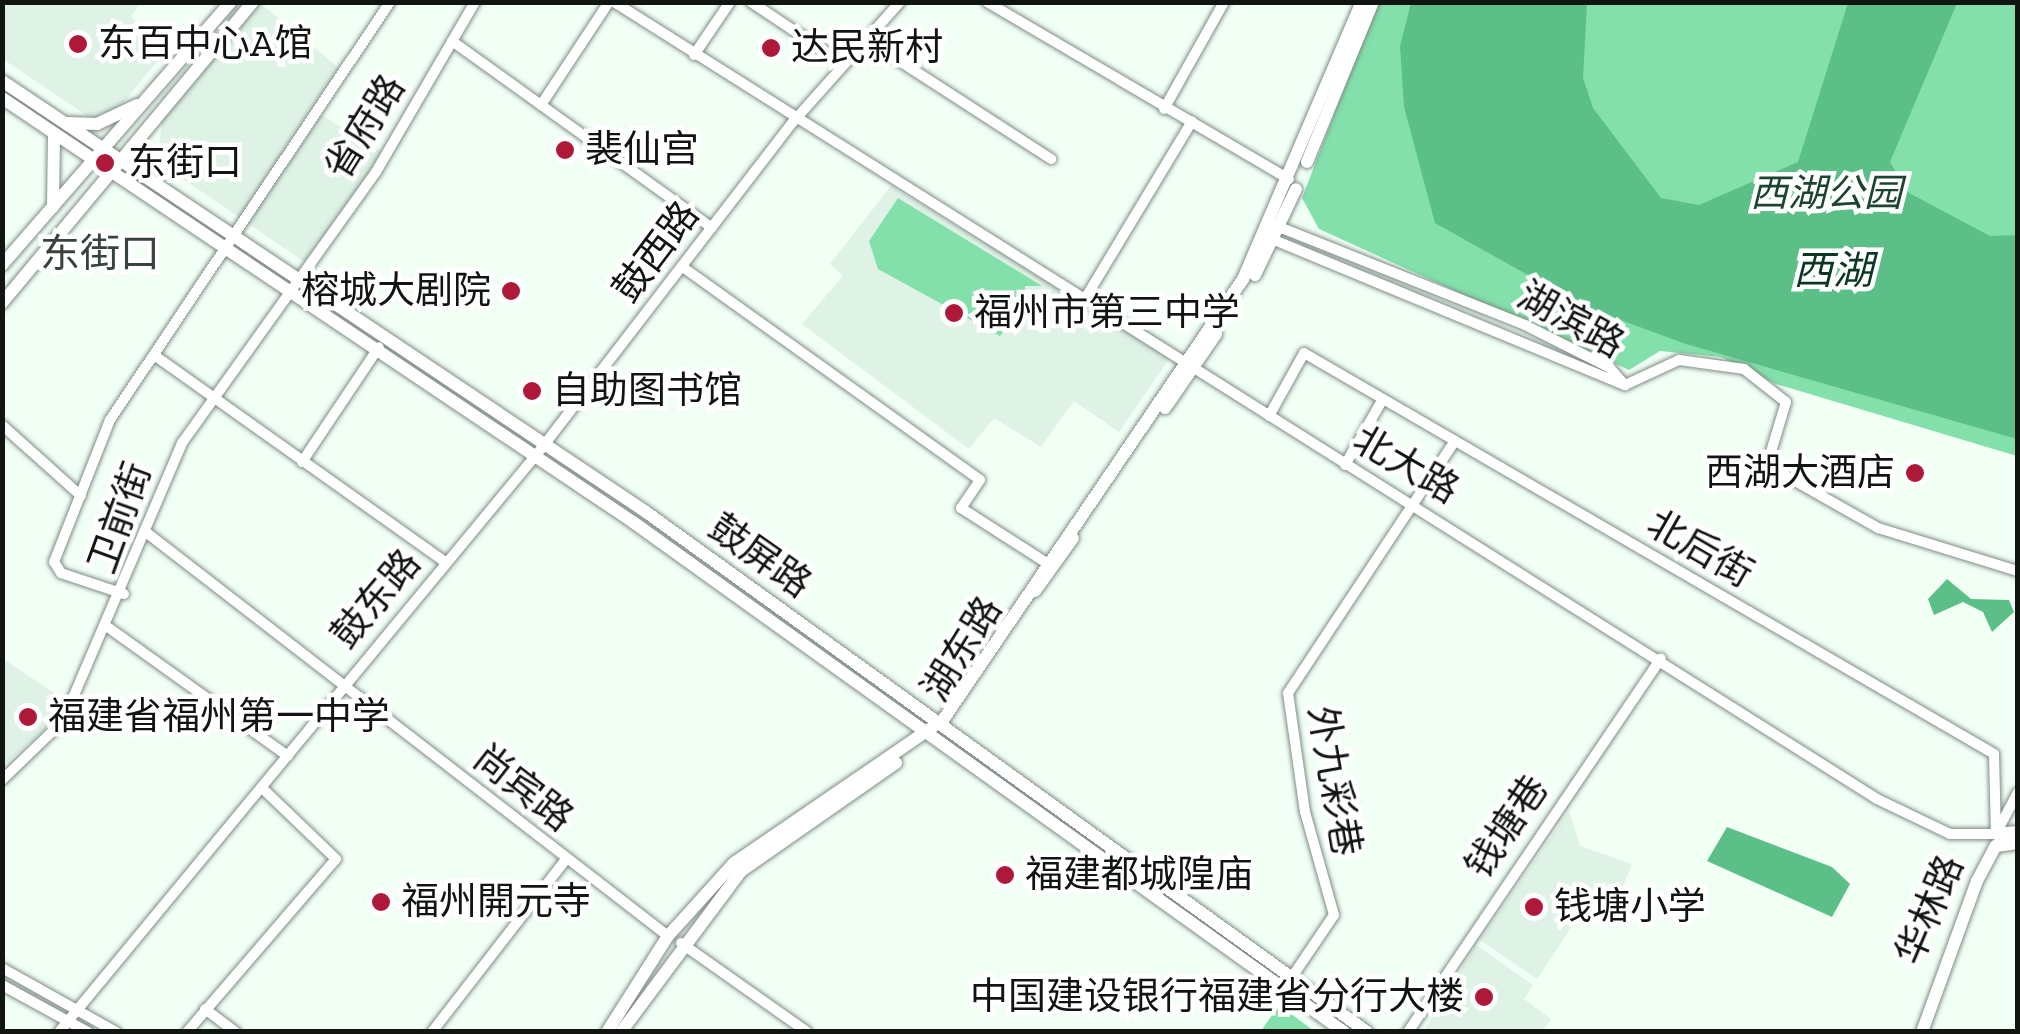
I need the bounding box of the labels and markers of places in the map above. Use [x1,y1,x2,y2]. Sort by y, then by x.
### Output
place label: 东百中心A馆 [98,21,313,67]
place label: 达民新村 [791,25,943,71]
marker: 东百中心A馆 [67,33,89,55]
marker: 达民新村 [760,37,782,59]
place label: 裴仙宫 [585,127,699,173]
marker: 裴仙宫 [554,139,576,161]
place label: 东街口 [128,140,242,186]
marker: 东街口 [92,150,118,176]
place label: 榕城大剧院 [301,268,491,314]
marker: 榕城大剧院 [500,280,522,302]
place label: 福州市第三中学 [974,290,1240,336]
marker: 福州市第三中学 [943,302,965,324]
place label: 自助图书馆 [552,368,742,414]
marker: 自助图书馆 [521,380,543,402]
place label: 西湖大酒店 [1705,450,1895,496]
marker: 西湖大酒店 [1904,462,1926,484]
place label: 福建省福州第一中学 [48,694,390,740]
marker: 福建省福州第一中学 [17,706,39,728]
place label: 福建都城隍庙 [1025,852,1253,898]
marker: 福建都城隍庙 [994,864,1016,886]
place label: 福州開元寺 [401,879,591,925]
place label: 钱塘小学 [1554,884,1706,930]
marker: 福州開元寺 [370,891,392,913]
marker: 钱塘小学 [1523,896,1545,918]
place label: 中国建设银行福建省分行大楼 [970,974,1464,1020]
marker: 中国建设银行福建省分行大楼 [1473,986,1495,1008]

